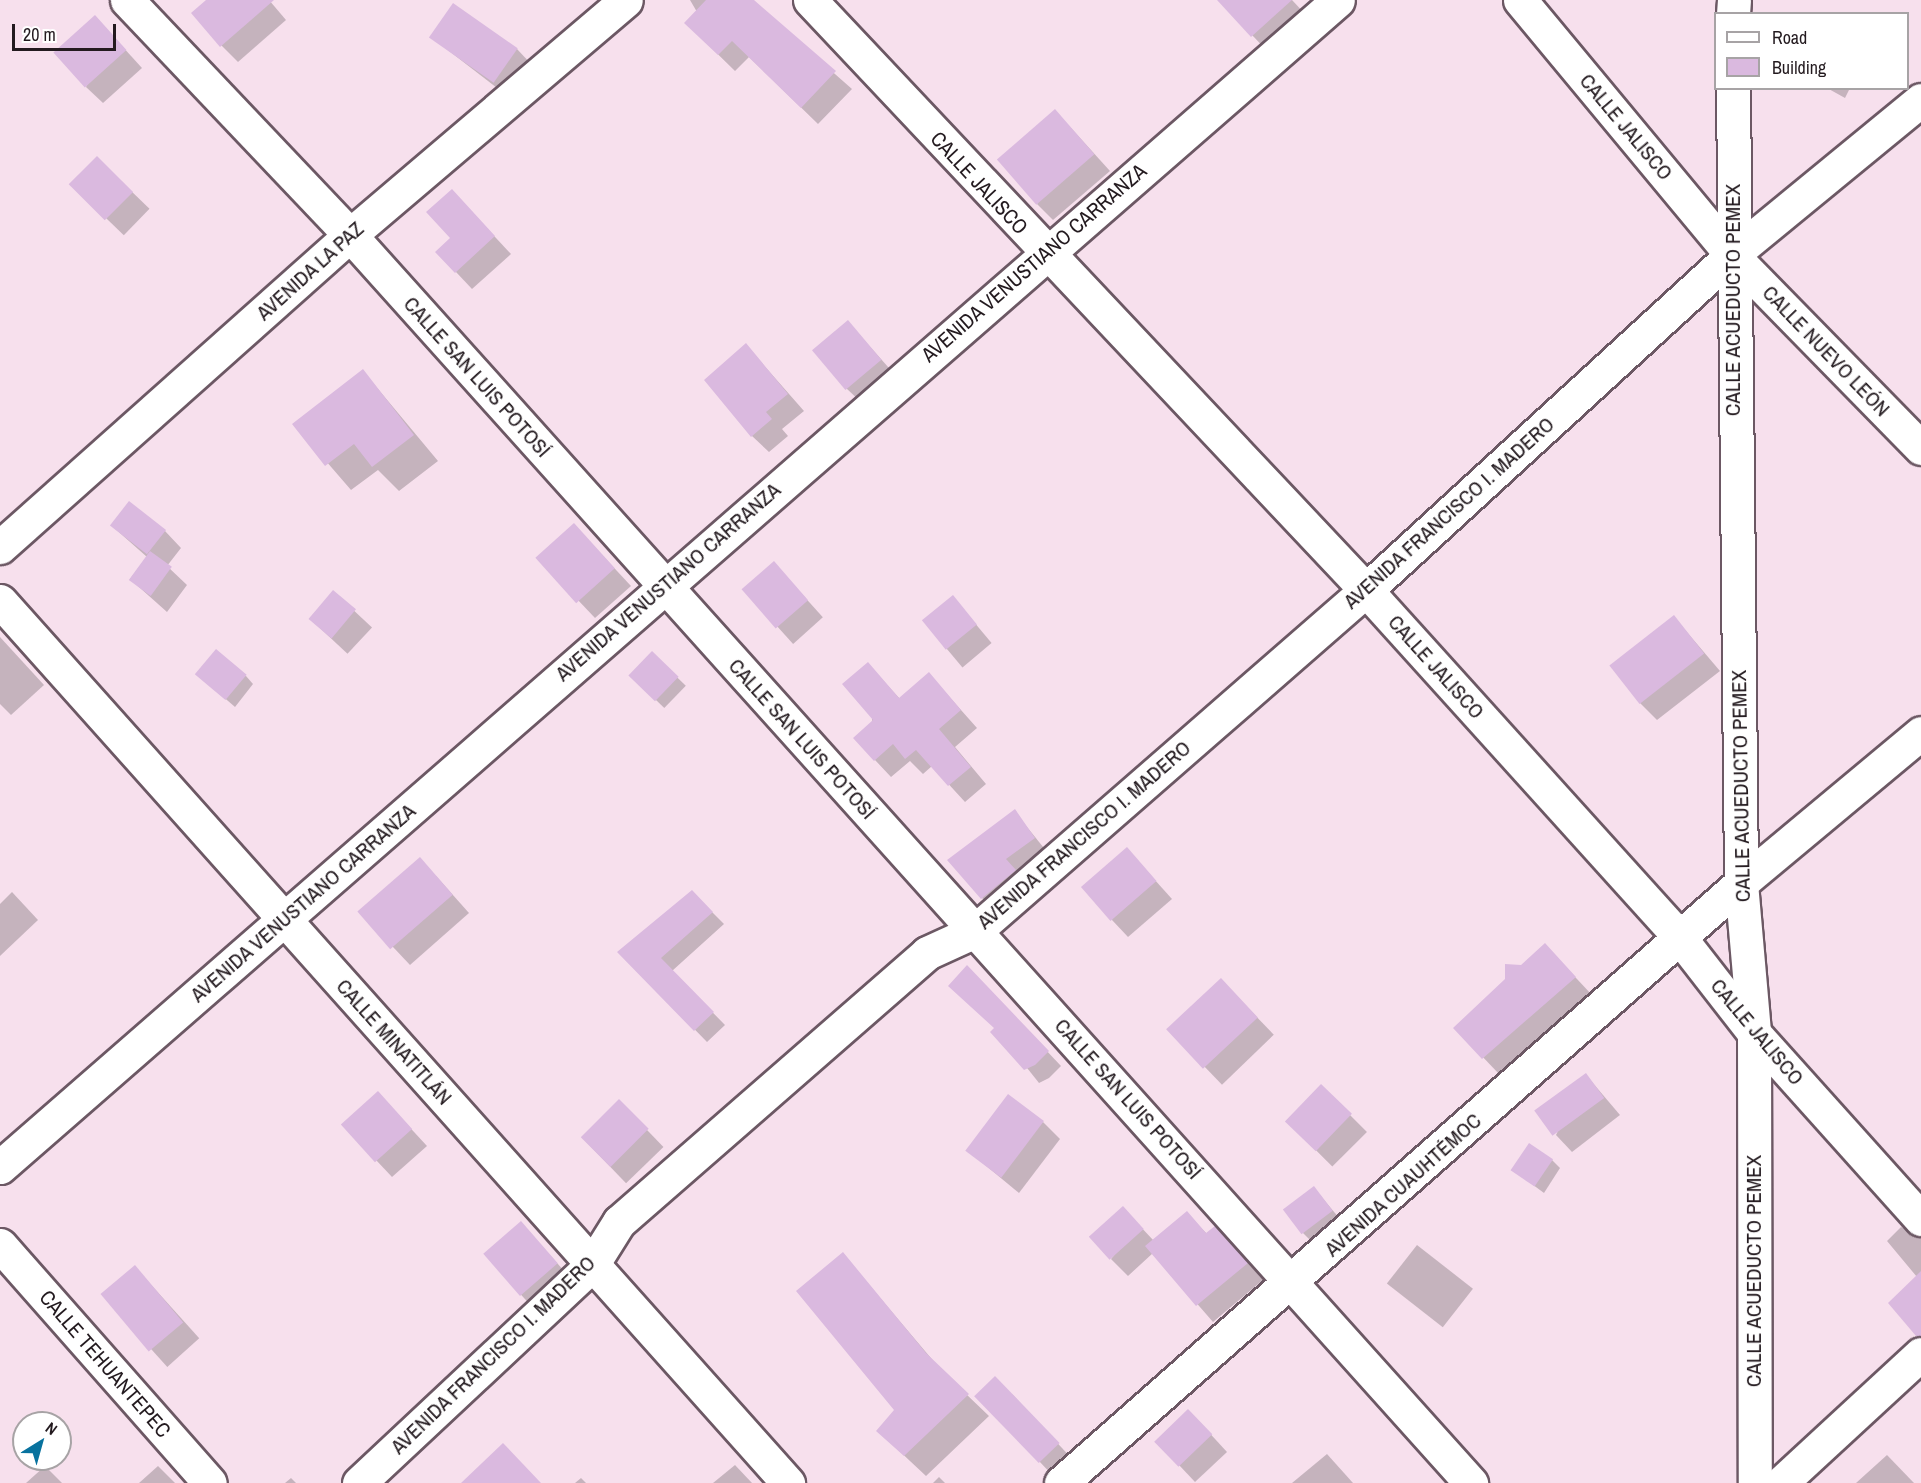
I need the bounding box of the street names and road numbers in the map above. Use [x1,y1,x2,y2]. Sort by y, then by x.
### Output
street label: CALLE JALISCO [1574,69,1678,185]
street label: CALLE JALISCO [925,126,1033,240]
street label: AVENIDA VENUSTIANO CARRANZA [916,158,1152,368]
street label: CALLE ACUEDUCTO PEMEX [1720,183,1746,417]
street label: AVENIDA LA PAZ [251,216,369,326]
street label: CALLE NUEVO LEÓN [1757,280,1895,422]
street label: CALLE SAN LUIS POTOSÍ [398,292,556,462]
street label: AVENIDA FRANCISCO I. MADERO [1338,412,1560,614]
street label: AVENIDA VENUSTIANO CARRANZA [550,477,786,687]
street label: CALLE JALISCO [1383,610,1489,724]
street label: CALLE SAN LUIS POTOSÍ [723,654,881,824]
street label: CALLE ACUEDUCTO PEMEX [1726,669,1756,903]
street label: AVENIDA FRANCISCO I. MADERO [972,735,1196,935]
street label: AVENIDA VENUSTIANO CARRANZA [185,798,421,1008]
street label: CALLE MINATITLÁN [331,974,457,1110]
street label: CALLE JALISCO [1705,974,1809,1090]
street label: CALLE SAN LUIS POTOSÍ [1049,1014,1207,1184]
street label: AVENIDA CUAUHTÉMOC [1319,1108,1487,1262]
street label: CALLE ACUEDUCTO PEMEX [1741,1154,1767,1388]
street label: AVENIDA FRANCISCO I. MADERO [385,1250,601,1460]
street label: CALLE TEHUANTEPEC [34,1285,176,1443]

